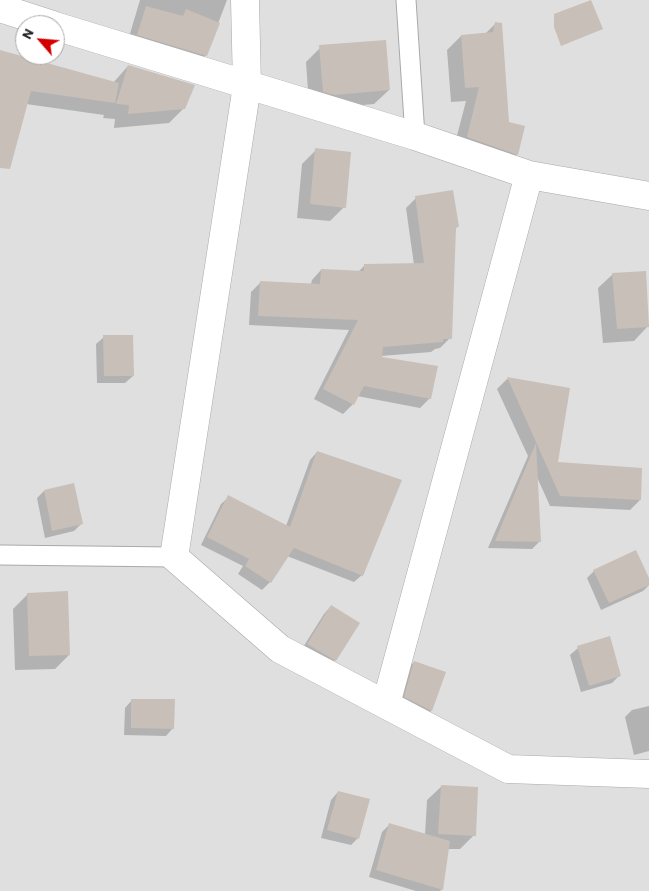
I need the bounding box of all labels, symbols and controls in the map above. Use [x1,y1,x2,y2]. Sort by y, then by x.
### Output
north arrow [15,15,65,65]
text: N [17,25,37,41]

